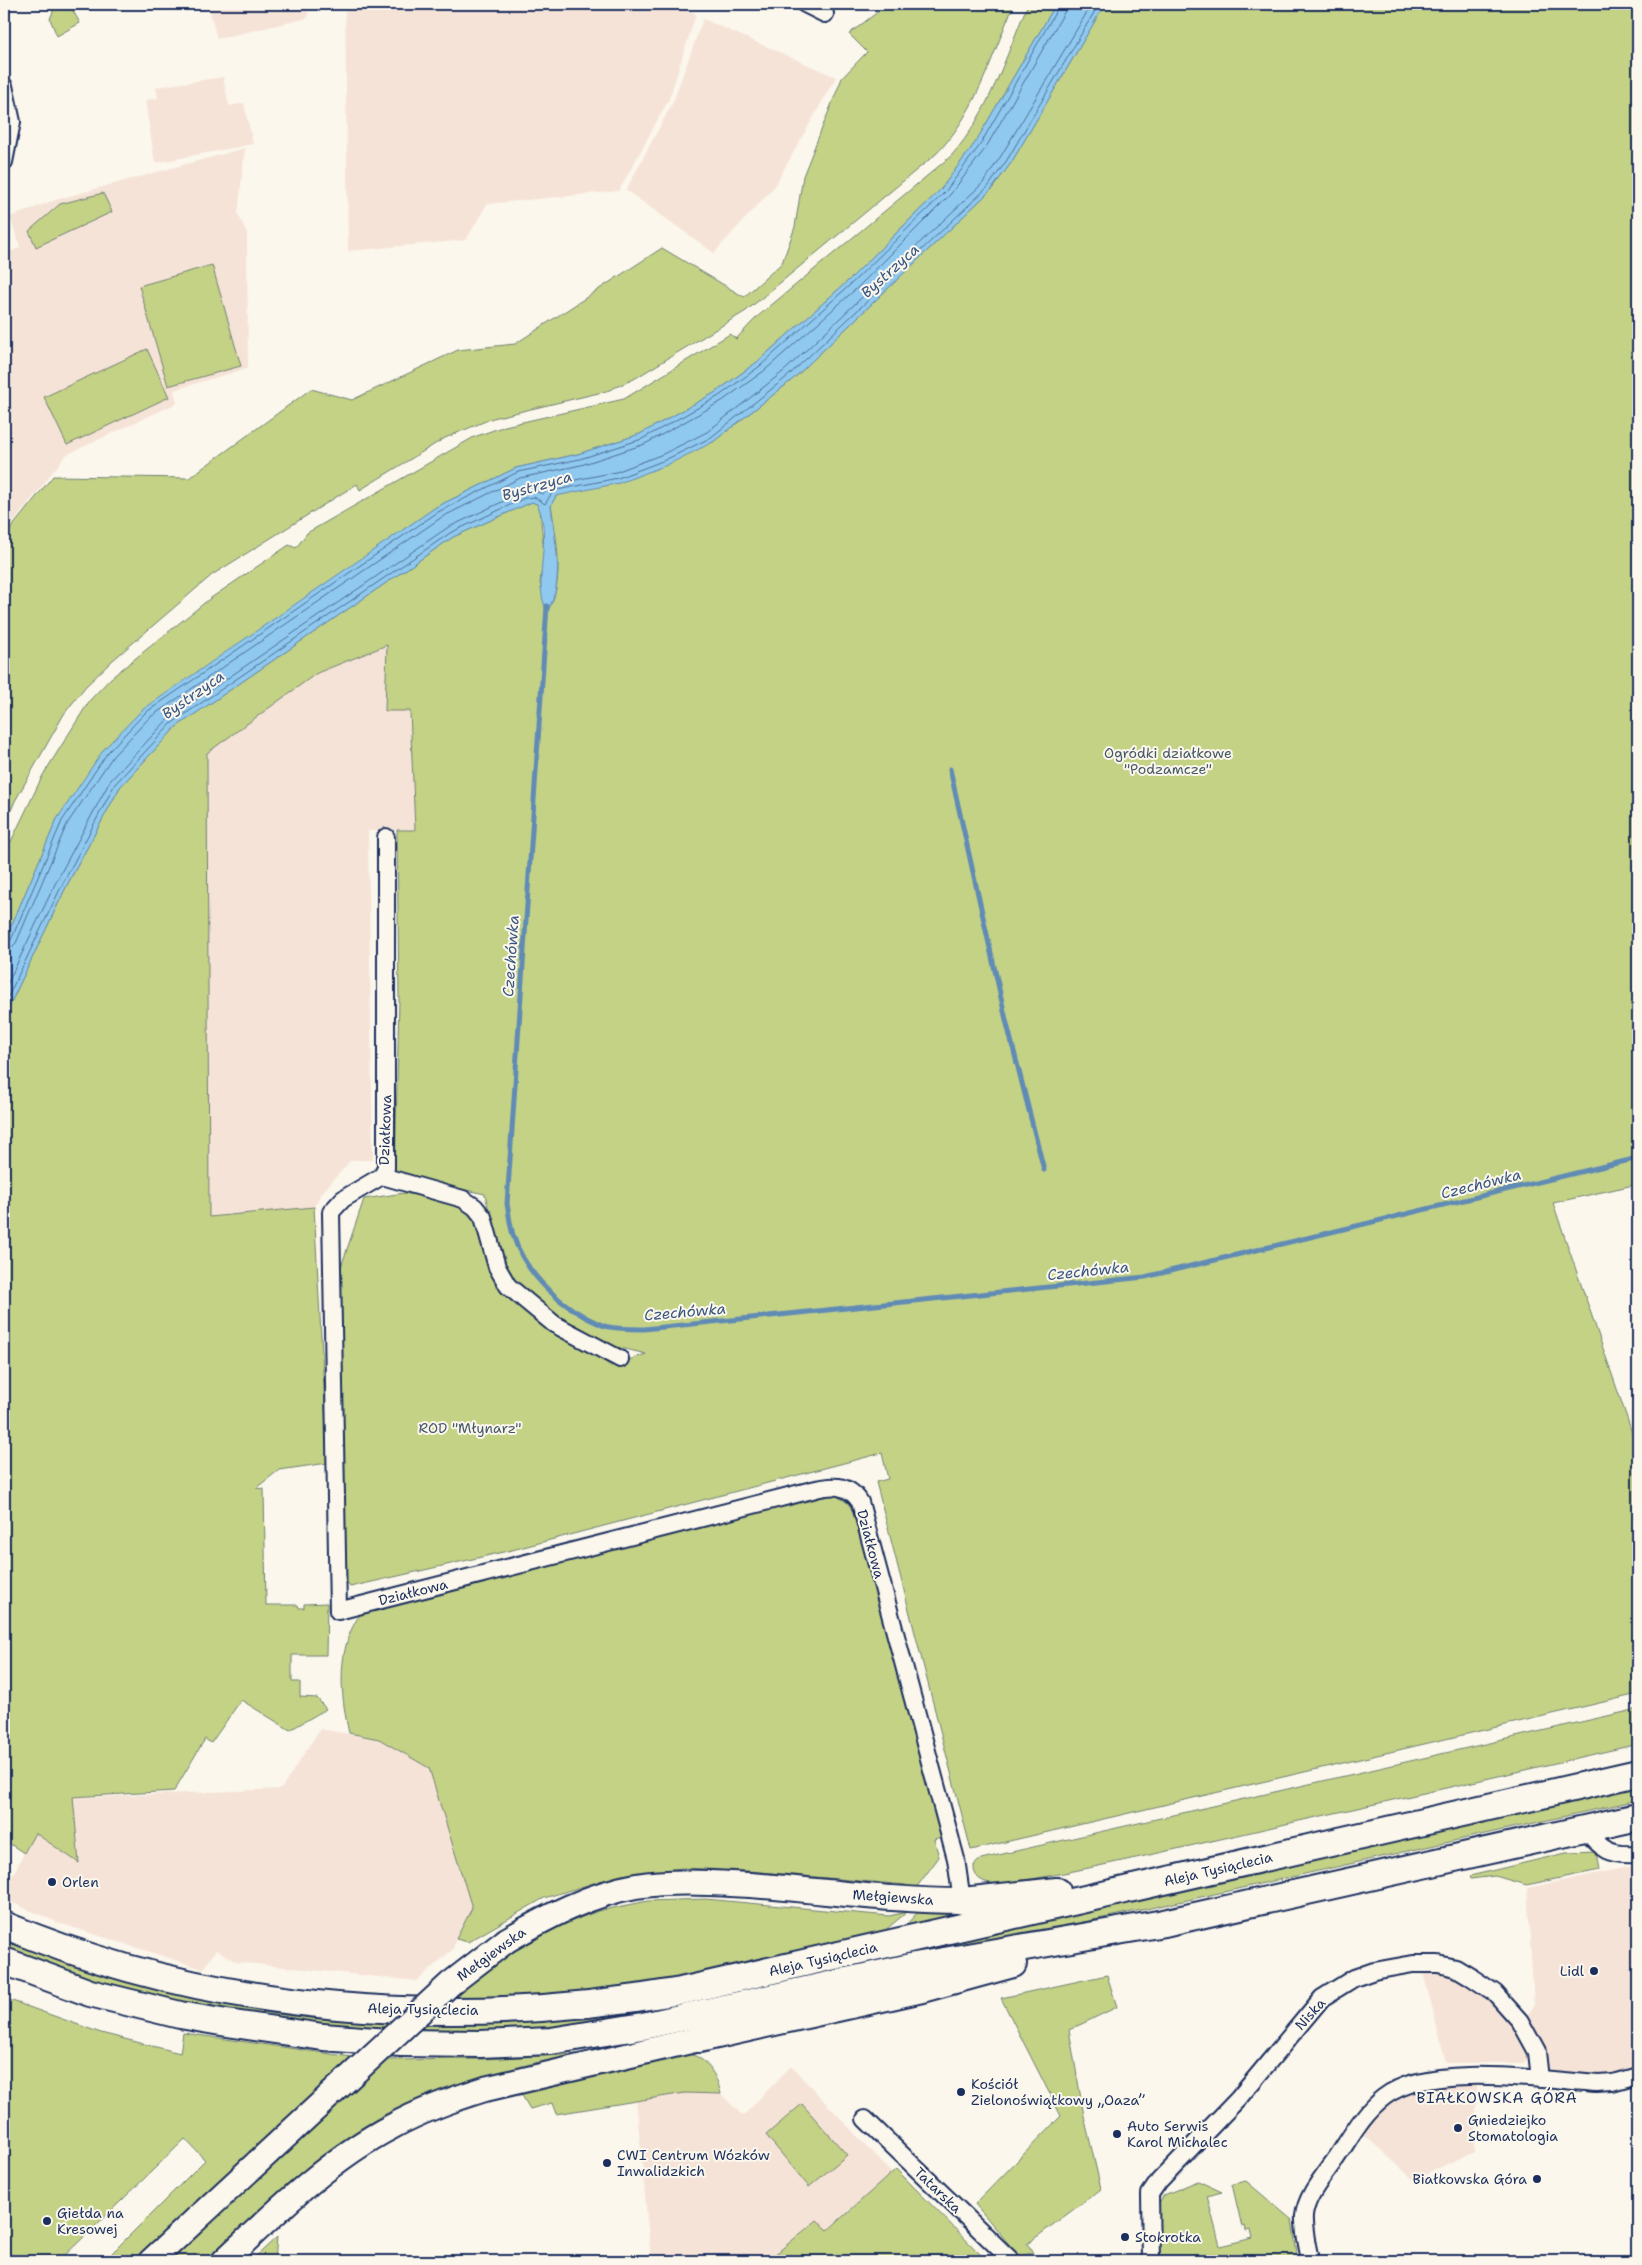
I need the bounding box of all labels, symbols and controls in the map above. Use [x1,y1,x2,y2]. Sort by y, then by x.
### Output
water label: Bystrzyca [857,240,923,302]
water label: Bystrzyca [500,466,574,506]
water label: Bystrzyca [158,666,228,724]
park label: Ogródki działkowe "Podzamcze" [1104,744,1232,778]
water label: Czechówka [498,914,524,998]
street label: Działkowa [375,1094,395,1166]
water label: Czechówka [1439,1164,1523,1204]
water label: Czechówka [1046,1257,1130,1285]
water label: Czechówka [643,1298,727,1326]
park label: ROD "Młynarz" [418,1419,522,1437]
street label: Działkowa [853,1508,889,1581]
street label: Działkowa [377,1575,450,1609]
street label: Aleja Tysiąclecia [1162,1848,1274,1890]
place label: Orlen [62,1873,99,1891]
marker: Orlen [46,1876,58,1888]
street label: Mełgiewska [852,1885,934,1909]
street label: Mełgiewska [453,1923,529,1985]
street label: Aleja Tysiąclecia [767,1938,879,1980]
place label: Lidl [1560,1962,1585,1980]
marker: Lidl [1588,1965,1600,1977]
street label: Niska [1291,1994,1329,2034]
street label: Aleja Tysiąclecia [367,1999,479,2019]
place label: Kościół Zielonoświątkowy „Oaza” [971,2075,1145,2109]
marker: Kościół Zielonoświątkowy „Oaza” [955,2086,967,2098]
district label: BIAŁKOWSKA GÓRA [1416,2087,1578,2108]
place label: Gniedziejko Stomatologia [1468,2111,1558,2145]
place label: Auto Serwis Karol Michalec [1127,2117,1228,2151]
marker: Gniedziejko Stomatologia [1452,2122,1464,2134]
marker: Auto Serwis Karol Michalec [1111,2128,1123,2140]
place label: CWI Centrum Wózków Inwalidzkich [617,2146,770,2180]
marker: CWI Centrum Wózków Inwalidzkich [601,2157,613,2169]
street label: Tatarska [911,2163,966,2217]
place label: Białkowska Góra [1413,2170,1527,2188]
marker: Białkowska Góra [1531,2173,1543,2185]
place label: Giełda na Kresowej [57,2204,124,2238]
marker: Giełda na Kresowej [41,2215,53,2227]
place label: Stokrotka [1135,2228,1201,2246]
marker: Stokrotka [1119,2231,1131,2243]

